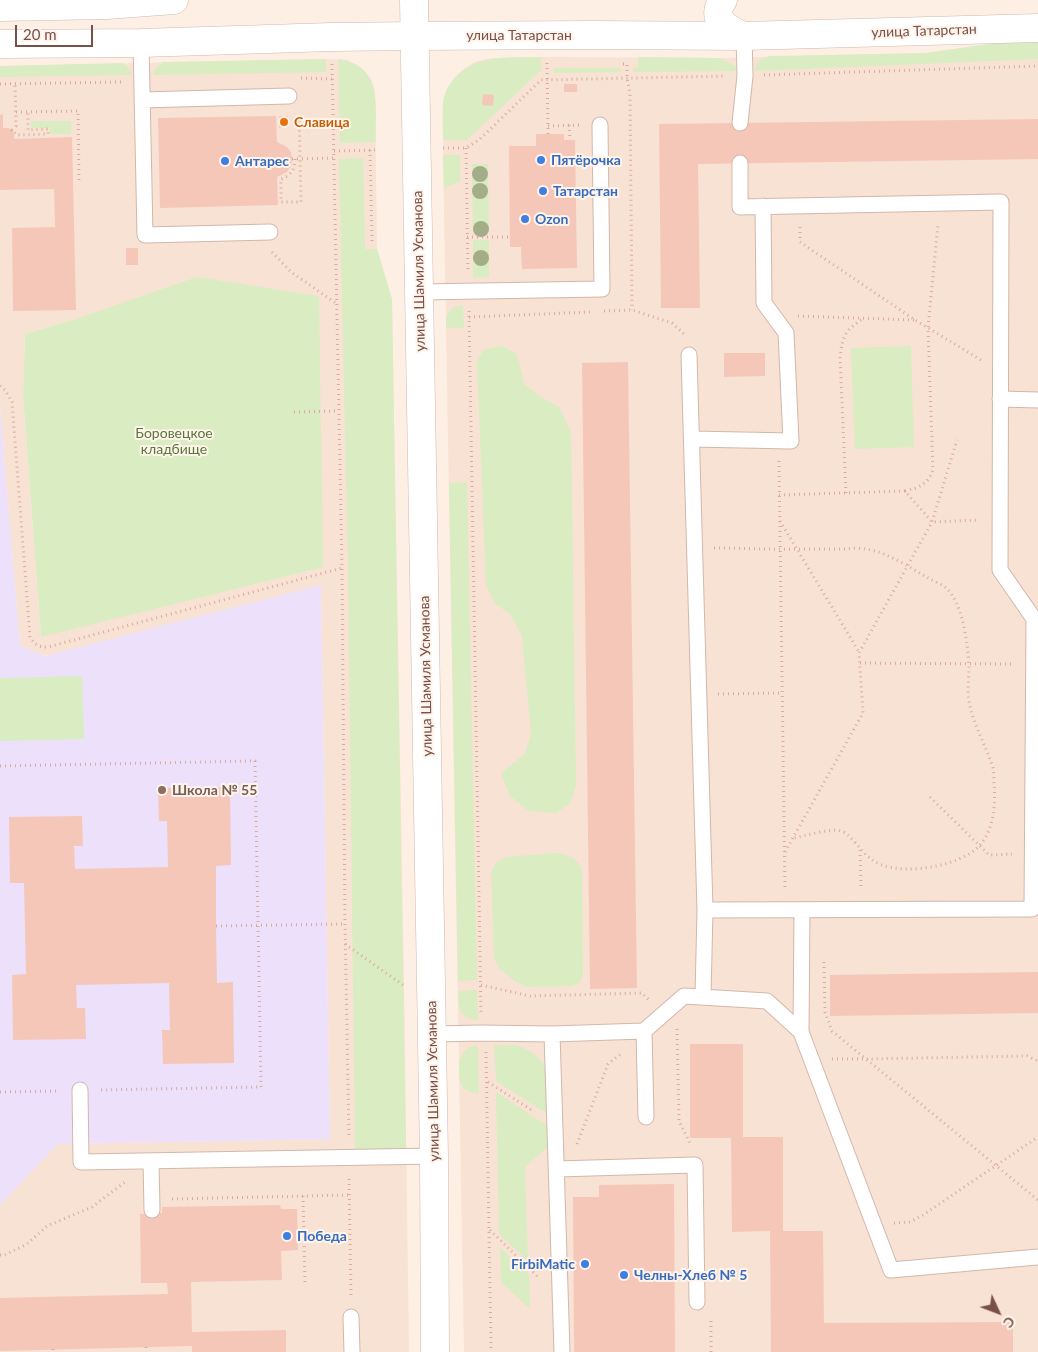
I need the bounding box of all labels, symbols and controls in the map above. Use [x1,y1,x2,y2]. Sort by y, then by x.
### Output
scale bar [18,15,95,47]
street label: улица Татарстан [871,21,977,41]
text: 20 m [23,25,57,43]
street label: улица Татарстан [466,27,572,43]
place label: Славица [294,114,350,130]
marker: Славица [278,116,290,128]
place label: Пятёрочка [551,152,621,168]
place label: Антарес [235,153,289,169]
marker: Пятёрочка [535,154,547,166]
marker: Антарес [219,155,231,167]
place label: Татарстан [553,183,618,199]
marker: Татарстан [537,185,549,197]
street label: улица Шамиля Усманова [409,190,429,352]
place label: Ozon [535,211,568,227]
marker: Ozon [519,213,531,225]
park label: Боровецкое кладбище [135,425,213,458]
street label: улица Шамиля Усманова [416,595,436,757]
place label: Школа № 55 [172,782,257,798]
marker: Школа № 55 [156,784,168,796]
street label: улица Шамиля Усманова [423,1000,443,1162]
place label: Победа [297,1228,347,1244]
marker: Победа [281,1230,293,1242]
place label: FirbiMatic [511,1256,575,1272]
marker: FirbiMatic [579,1258,591,1270]
place label: Челны-Хлеб № 5 [634,1267,747,1283]
marker: Челны-Хлеб № 5 [618,1269,630,1281]
north arrow [973,1287,1023,1337]
text: С [1000,1313,1019,1332]

